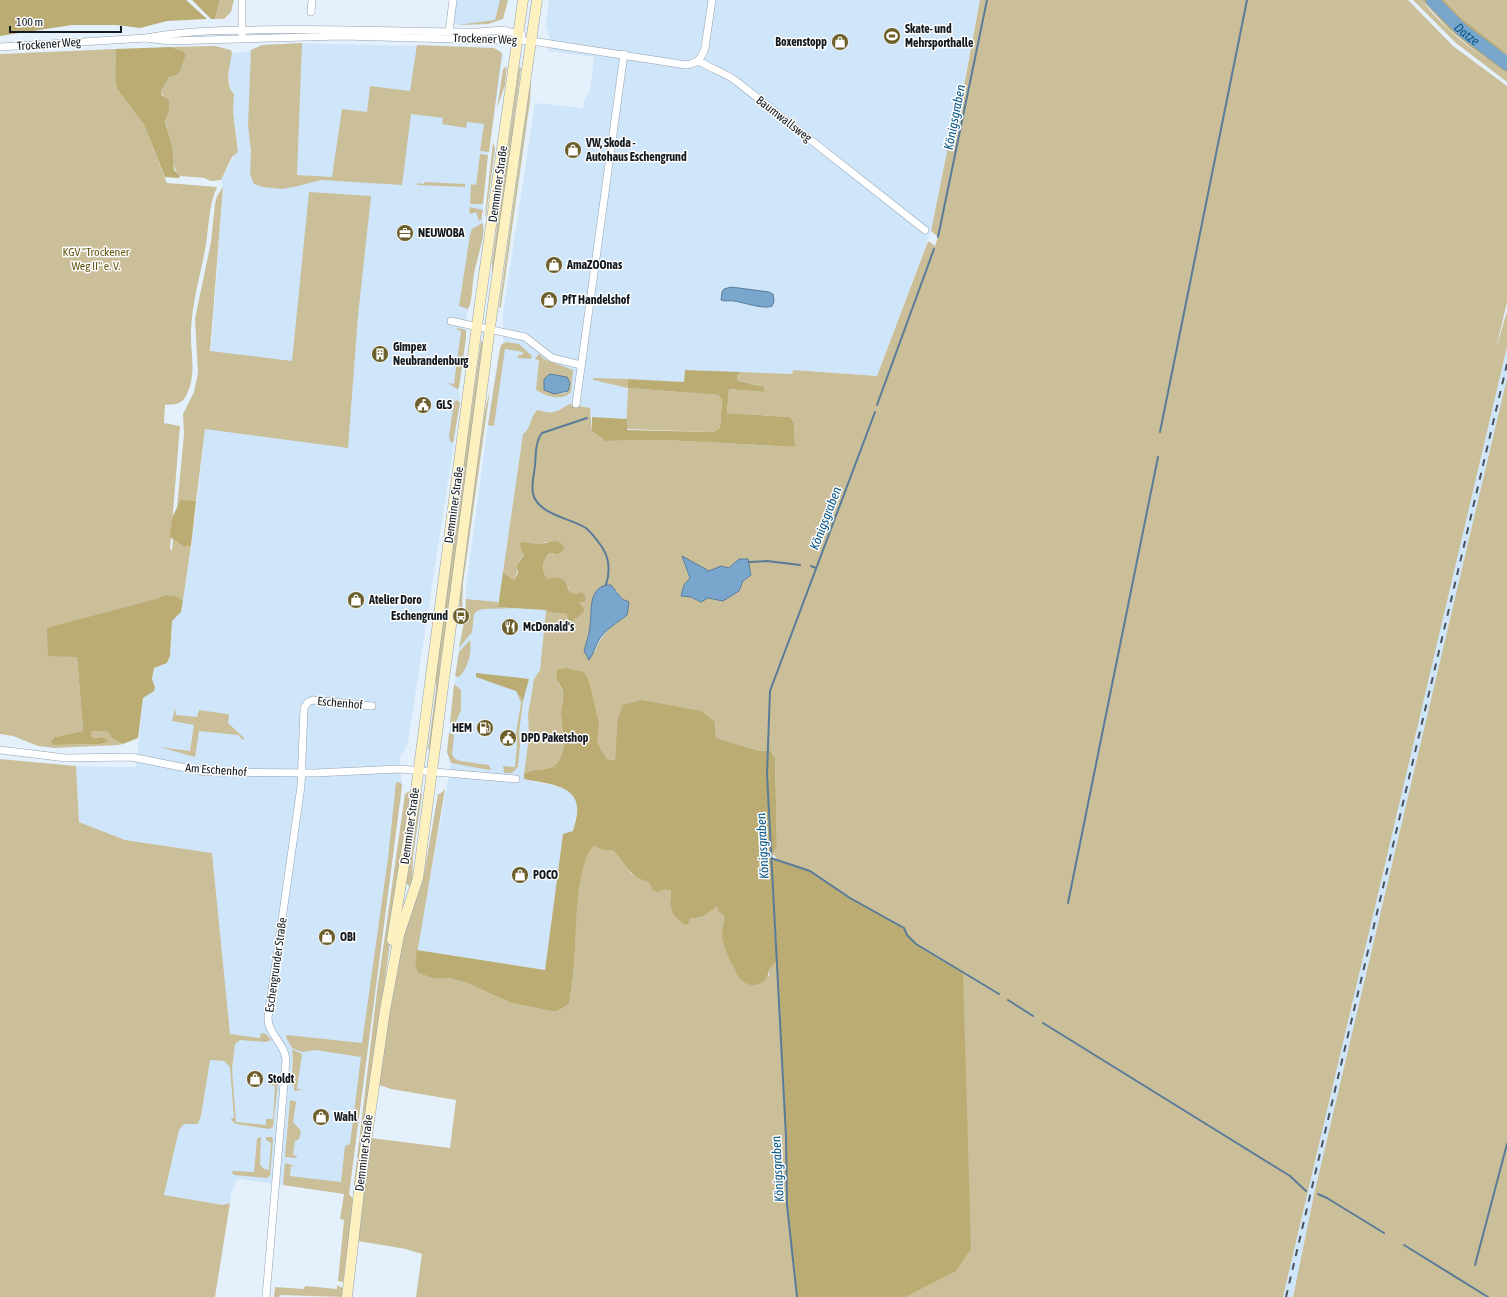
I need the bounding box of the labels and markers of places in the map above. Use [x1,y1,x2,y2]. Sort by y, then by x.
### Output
place label: Skate- und Mehrsporthalle [905,22,974,50]
sports icon: Skate- und Mehrsporthalle [882,26,902,46]
shop icon: Boxenstopp [830,32,850,52]
place label: Boxenstopp [775,35,827,49]
place label: VW, Skoda - Autohaus Eschengrund [585,136,687,164]
shop icon: VW, Skoda - Autohaus Eschengrund [563,140,583,160]
office icon: NEUWOBA [395,223,415,243]
place label: NEUWOBA [418,226,465,240]
shop icon: AmaZOOnas [544,255,564,275]
place label: AmaZOOnas [566,258,623,272]
shop icon: PfT Handelshof [539,290,559,310]
place label: PfT Handelshof [562,293,630,307]
place label: Gimpex Neubrandenburg [393,340,469,368]
building icon: Gimpex Neubrandenburg [370,344,390,364]
public building icon: GLS [413,395,433,415]
place label: GLS [436,398,452,412]
shop icon: Atelier Doro [346,590,366,610]
place label: Atelier Doro [368,593,422,607]
bus stop icon: Eschengrund [451,606,471,626]
place label: Eschengrund [391,609,448,623]
restaurant icon: McDonald's [500,617,520,637]
place label: McDonald's [523,620,575,634]
fuel station icon: HEM [475,718,495,738]
place label: HEM [452,721,472,735]
public building icon: DPD Paketshop [498,728,518,748]
place label: DPD Paketshop [521,731,589,745]
shop icon: POCO [510,865,530,885]
place label: POCO [533,868,558,882]
shop icon: OBI [317,927,337,947]
place label: OBI [340,930,356,944]
shop icon: Stoldt [245,1069,265,1089]
place label: Stoldt [268,1072,295,1086]
shop icon: Wahl [311,1107,331,1127]
place label: Wahl [333,1110,358,1124]

